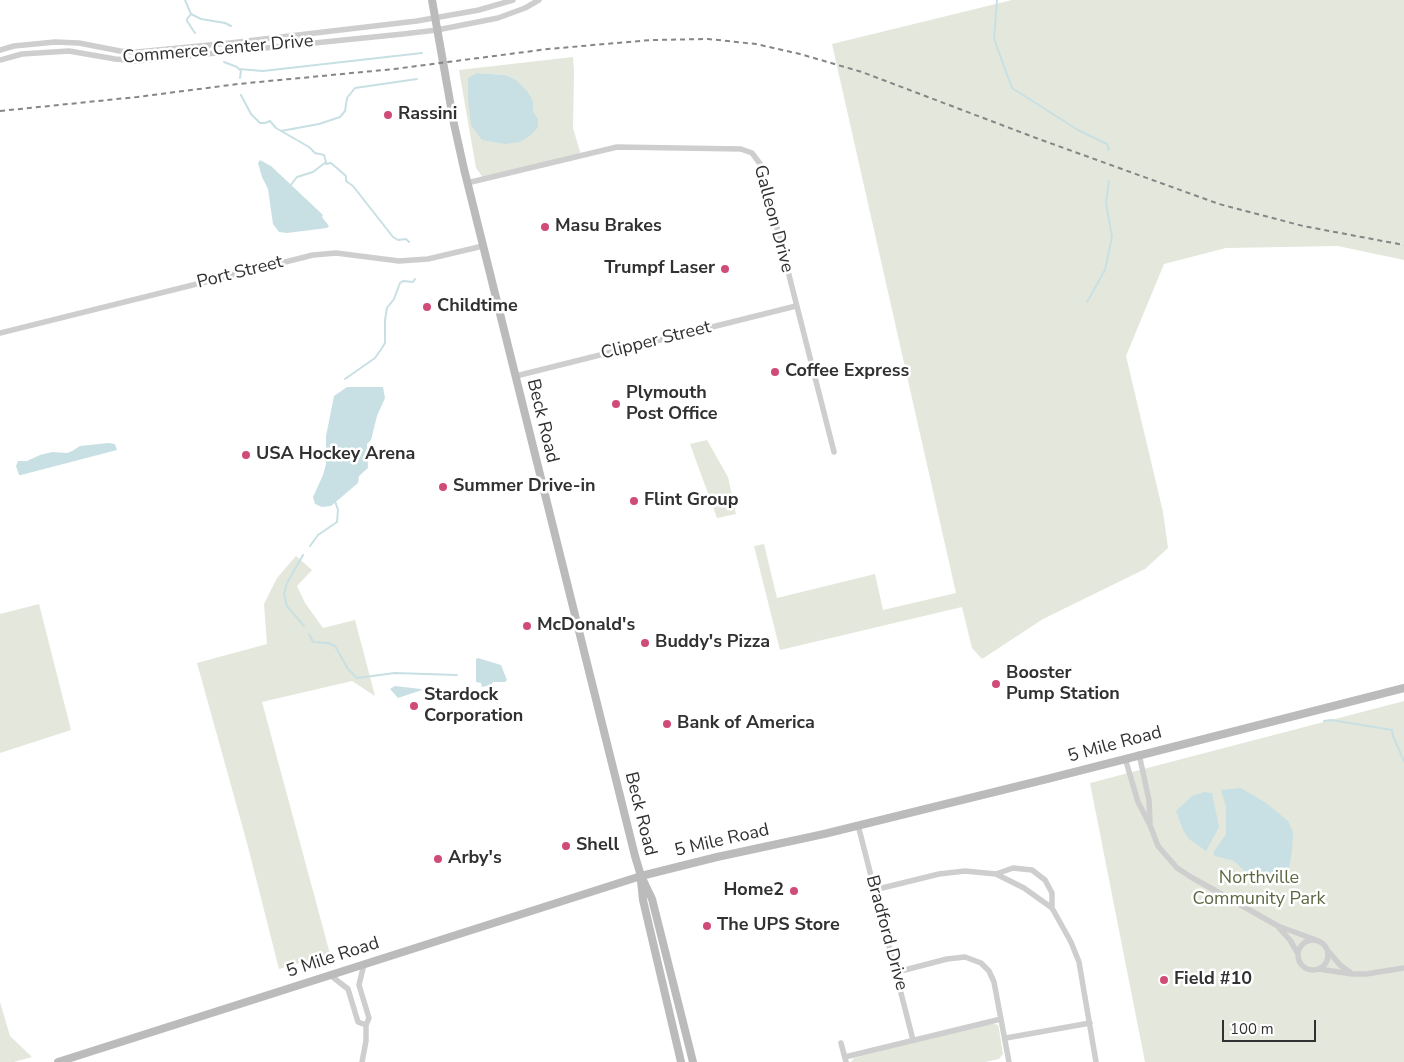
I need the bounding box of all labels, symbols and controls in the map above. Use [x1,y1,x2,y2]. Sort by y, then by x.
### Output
street label: Commerce Center Drive [122,31,314,69]
place label: Rassini [398,104,457,126]
marker: Rassini [382,109,394,121]
street label: Galleon Drive [748,163,798,275]
place label: Masu Brakes [555,216,662,238]
marker: Masu Brakes [539,221,551,233]
street label: Port Street [195,252,285,294]
place label: Trumpf Laser [604,258,715,280]
marker: Trumpf Laser [719,263,731,275]
place label: Childtime [437,296,518,318]
marker: Childtime [421,301,433,313]
street label: Clipper Street [599,317,713,365]
place label: Coffee Express [785,361,909,383]
marker: Coffee Express [769,366,781,378]
street label: Beck Road [521,377,563,465]
place label: Plymouth Post Office [626,383,717,426]
marker: Plymouth Post Office [610,398,622,410]
place label: USA Hockey Arena [256,444,415,466]
marker: USA Hockey Arena [240,449,252,461]
place label: Summer Drive-in [453,476,596,498]
marker: Summer Drive-in [437,481,449,493]
place label: Flint Group [644,490,738,512]
marker: Flint Group [628,495,640,507]
place label: McDonald's [537,615,635,637]
marker: McDonald's [521,620,533,632]
place label: Buddy's Pizza [655,632,770,654]
marker: Buddy's Pizza [639,637,651,649]
place label: Booster Pump Station [1006,663,1120,706]
marker: Booster Pump Station [990,678,1002,690]
place label: Stardock Corporation [424,685,523,728]
marker: Stardock Corporation [408,700,420,712]
place label: Bank of America [677,713,815,735]
marker: Bank of America [661,718,673,730]
street label: 5 Mile Road [1066,722,1164,768]
street label: Beck Road [619,770,661,858]
street label: 5 Mile Road [673,820,771,862]
place label: Shell [576,835,619,857]
marker: Shell [560,840,572,852]
place label: Arby's [448,848,502,870]
marker: Arby's [432,853,444,865]
park label: Northville Community Park [1192,868,1326,911]
street label: Bradford Drive [860,873,912,993]
place label: Home2 [723,880,784,902]
marker: Home2 [788,885,800,897]
place label: The UPS Store [717,915,840,937]
marker: The UPS Store [701,920,713,932]
street label: 5 Mile Road [284,933,382,983]
place label: Field #10 [1174,969,1252,991]
marker: Field #10 [1158,974,1170,986]
scale bar [1224,1010,1318,1042]
text: 100 m [1230,1019,1274,1039]

